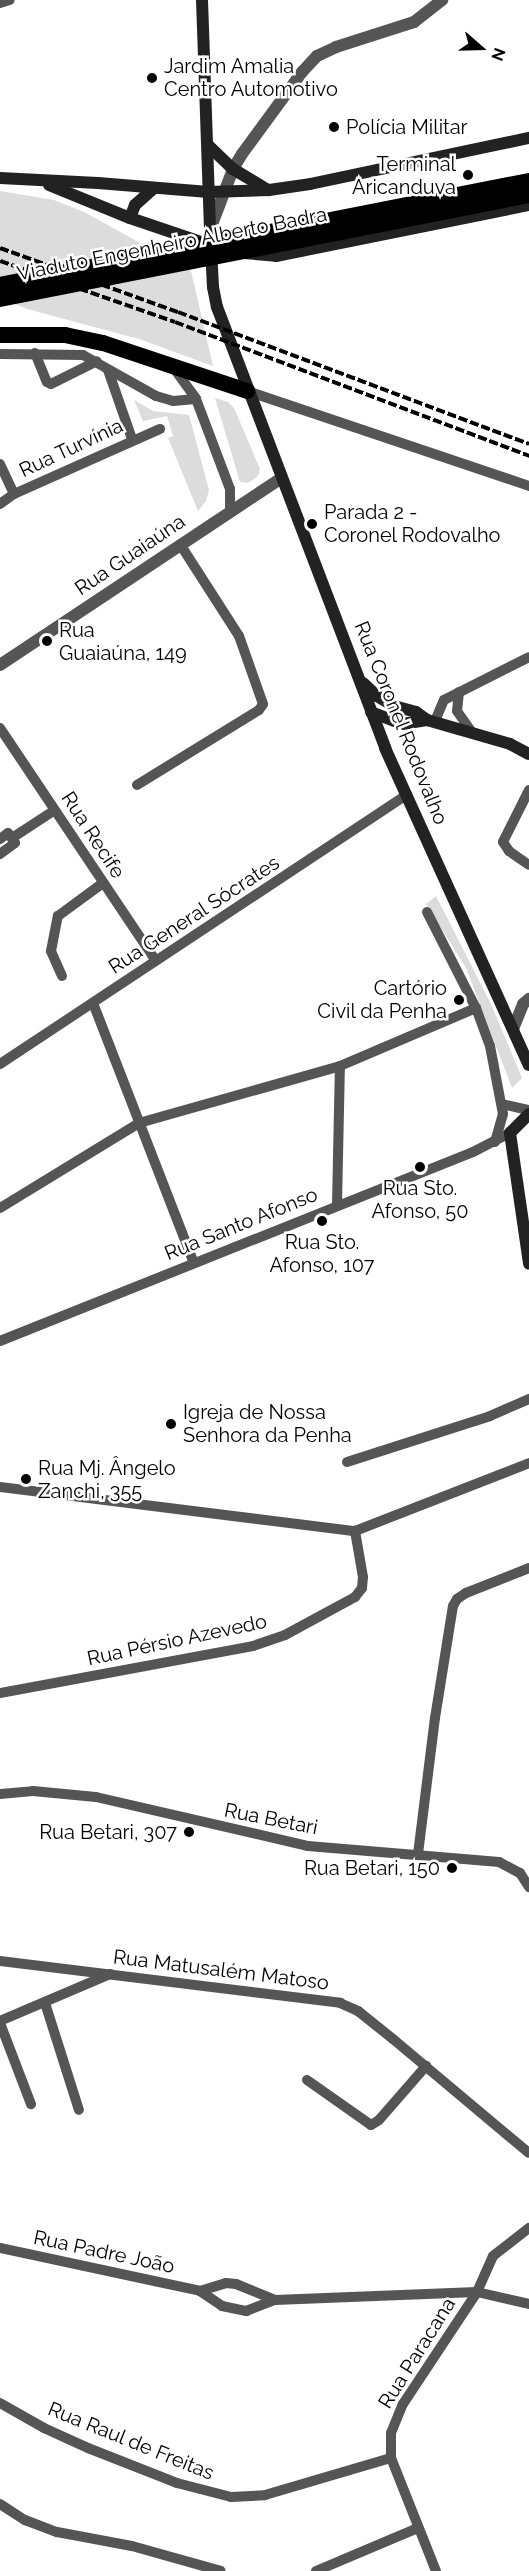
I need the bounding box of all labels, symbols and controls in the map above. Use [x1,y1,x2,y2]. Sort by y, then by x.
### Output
north arrow [451,18,511,78]
text: N [487,45,509,63]
place label: Jardim Amalia Centro Automotivo [164,54,338,101]
marker: Jardim Amalia Centro Automotivo [145,71,159,85]
place label: Polícia Militar [346,115,468,139]
marker: Polícia Militar [327,120,341,134]
place label: Terminal Aricanduva [352,152,456,199]
marker: Terminal Aricanduva [461,168,475,182]
street label: Viaduto Engenheiro Alberto Badra [15,202,329,286]
street label: Rua Turvínia [15,413,127,483]
place label: Parada 2 - Coronel Rodovalho [324,500,501,547]
street label: Rua Guaiaúna [70,509,190,601]
marker: Parada 2 - Coronel Rodovalho [305,517,319,531]
place label: Rua Guaiaúna, 149 [59,618,187,665]
street label: Rua Coronel Rodovalho [349,618,453,828]
marker: Rua Guaiaúna, 149 [40,634,54,648]
street label: Rua Recife [56,787,130,883]
street label: Rua General Sócrates [104,851,284,979]
place label: Cartório Civil da Penha [317,976,447,1023]
marker: Cartório Civil da Penha [452,993,466,1007]
marker: Rua Sto. Afonso, 50 [413,1160,427,1174]
place label: Rua Sto. Afonso, 50 [372,1176,468,1223]
street label: Rua Santo Afonso [161,1182,321,1266]
marker: Rua Sto. Afonso, 107 [315,1214,329,1228]
place label: Rua Sto. Afonso, 107 [269,1230,375,1277]
place label: Igreja de Nossa Senhora da Penha [183,1400,352,1447]
marker: Igreja de Nossa Senhora da Penha [164,1417,178,1431]
place label: Rua Mj. Ângelo Zanchi, 355 [38,1456,176,1503]
marker: Rua Mj. Ângelo Zanchi, 355 [19,1472,33,1486]
street label: Rua Pérsio Azevedo [85,1609,269,1671]
street label: Rua Betari [222,1798,320,1840]
place label: Rua Betari, 307 [39,1820,177,1844]
marker: Rua Betari, 307 [182,1825,196,1839]
place label: Rua Betari, 150 [304,1856,440,1880]
marker: Rua Betari, 150 [445,1861,459,1875]
street label: Rua Matusalém Matoso [112,1945,330,1995]
street label: Rua Padre João [31,2225,177,2279]
street label: Rua Paracana [373,2293,461,2413]
street label: Rua Raul de Freitas [44,2397,218,2485]

